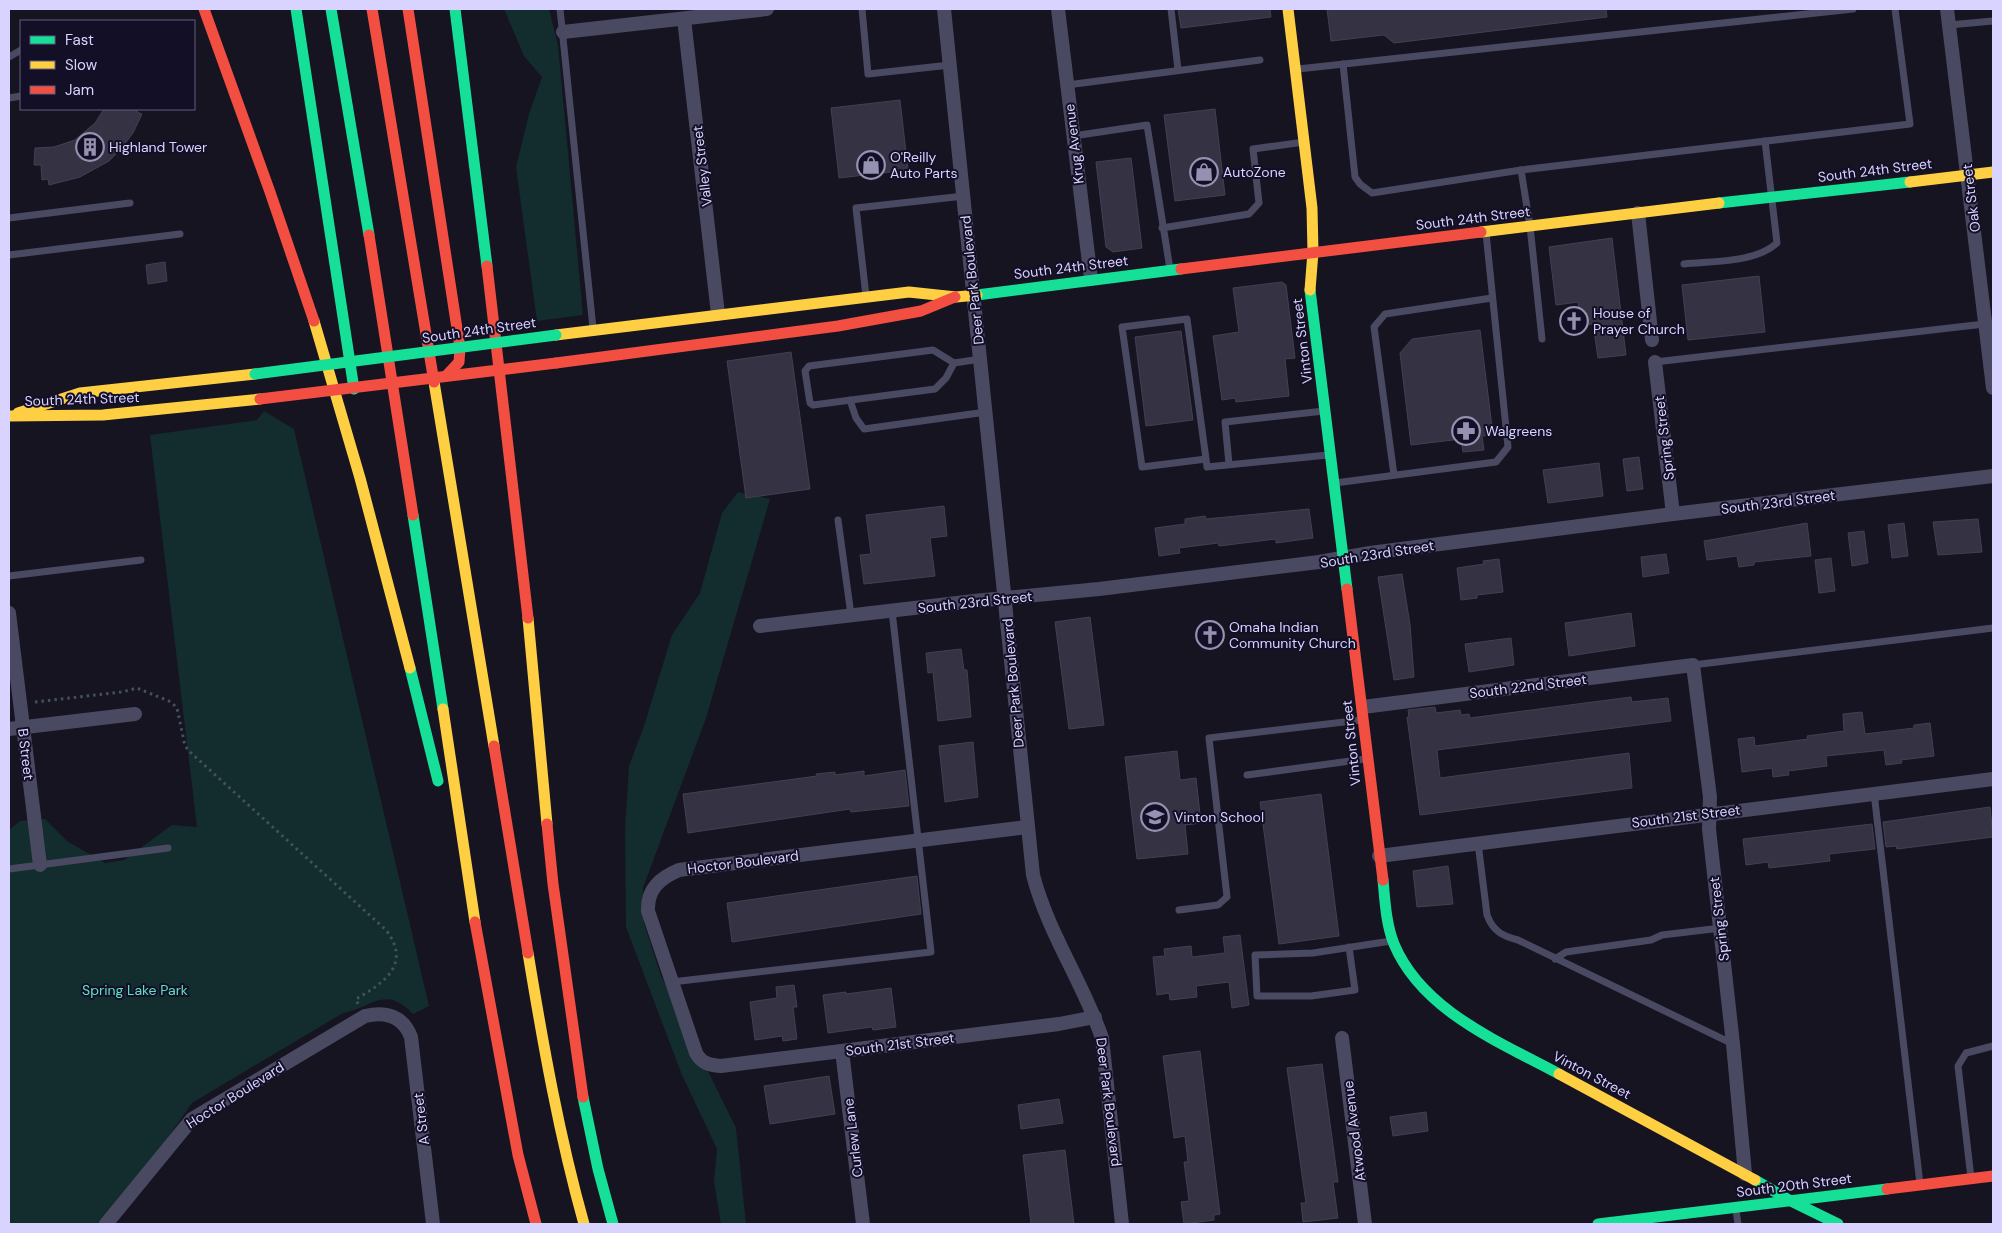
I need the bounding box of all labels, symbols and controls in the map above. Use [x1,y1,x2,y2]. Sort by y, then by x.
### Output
legend [20,20,195,110]
text: Fast [65,30,94,50]
text: Slow [65,55,98,75]
text: Jam [65,80,94,100]
street label: Krug Avenue [1060,103,1088,185]
street label: Valley Street [688,125,716,207]
building icon: Highland Tower [75,132,105,162]
place label: Highland Tower [109,138,207,156]
place label: O'Reilly Auto Parts [890,148,958,182]
shop icon: O'Reilly Auto Parts [856,150,886,180]
street label: South 24th Street [1817,154,1933,186]
shop icon: AutoZone [1189,157,1219,187]
place label: AutoZone [1223,163,1286,181]
street label: Oak Street [1958,163,1984,233]
street label: South 24th Street [1415,202,1531,234]
street label: Deer Park Boulevard [956,215,988,345]
street label: South 24th Street [1013,251,1129,283]
street label: Vinton Street [1288,297,1316,385]
place label: House of Prayer Church [1593,304,1685,338]
church icon: House of Prayer Church [1559,306,1589,336]
street label: South 24th Street [421,313,537,347]
street label: South 24th Street [24,388,140,410]
street label: Spring Street [1650,395,1678,481]
pharmacy icon: Walgreens [1451,416,1481,446]
place label: Walgreens [1485,422,1552,440]
street label: South 23rd Street [1720,486,1836,518]
street label: South 23rd Street [1319,536,1435,572]
street label: South 23rd Street [917,587,1033,617]
street label: Deer Park Boulevard [998,618,1028,748]
place label: Omaha Indian Community Church [1229,618,1356,652]
church icon: Omaha Indian Community Church [1195,620,1225,650]
street label: South 22nd Street [1468,670,1588,702]
street label: Vinton Street [1338,699,1364,787]
street label: B Street [14,727,38,781]
street label: South 21st Street [1630,800,1742,832]
school or university icon: Vinton School [1140,802,1170,832]
place label: Vinton School [1174,808,1264,826]
street label: Hoctor Boulevard [686,846,800,878]
street label: Spring Street [1705,876,1733,962]
park label: Spring Lake Park [82,981,188,999]
street label: South 21st Street [844,1028,956,1060]
street label: Deer Park Boulevard [1092,1037,1126,1167]
street label: Vinton Street [1550,1047,1634,1103]
street label: Hoctor Boulevard [183,1058,287,1132]
street label: Atwood Avenue [1339,1080,1369,1182]
street label: A Street [409,1092,433,1146]
street label: Curlew Lane [839,1097,867,1179]
street label: South 20th Street [1735,1169,1853,1201]

